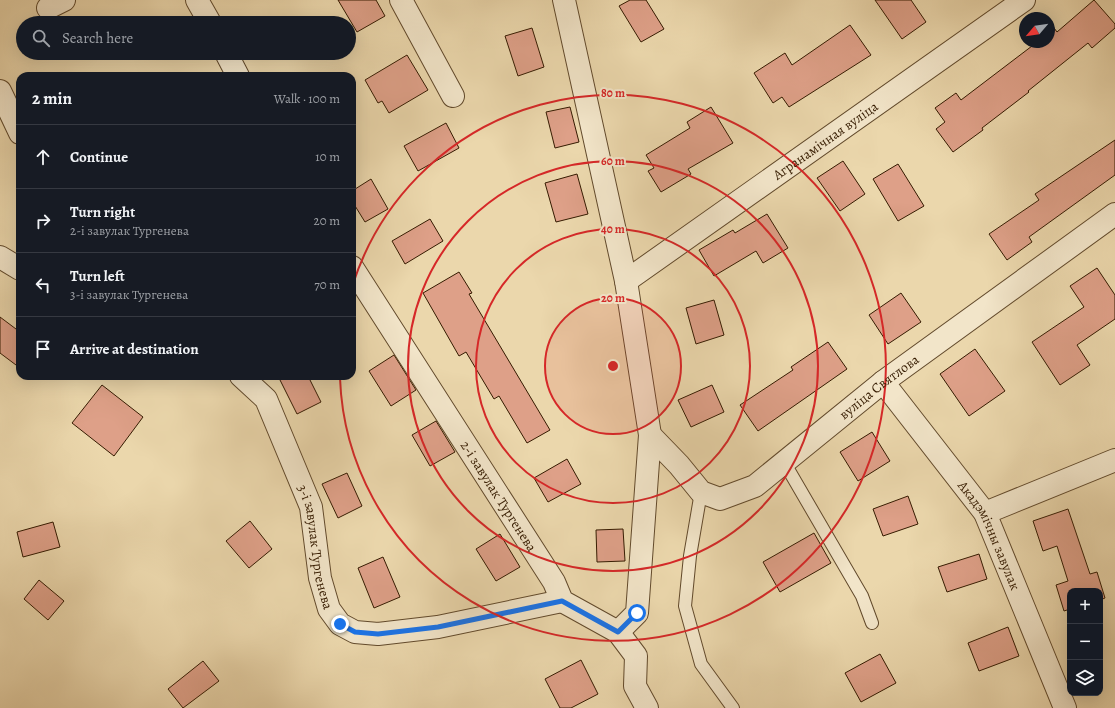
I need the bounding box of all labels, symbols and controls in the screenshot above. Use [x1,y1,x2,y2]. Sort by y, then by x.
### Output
north arrow [1019,12,1055,48]
search box [16,16,356,60]
icon: search [30,27,52,49]
text: Search here [62,28,133,48]
text: 80 m [601,85,625,101]
text: 2 min [32,87,72,110]
text: Walk · 100 m [274,90,340,107]
street label: Агранамічная вуліца [768,96,882,185]
icon: ahead [32,146,54,168]
text: Continue [70,147,128,167]
text: 10 m [315,148,340,165]
text: 60 m [601,153,625,169]
text: Turn right [70,202,135,222]
icon: right [32,210,54,232]
text: 20 m [314,212,340,229]
text: 40 m [601,221,625,237]
text: 2-і завулак Тургенева [70,222,189,239]
text: Turn left [70,266,125,286]
icon: left [32,274,54,296]
text: 70 m [314,276,340,293]
text: 3-і завулак Тургенева [70,286,188,303]
text: 20 m [601,290,625,306]
icon: arrive [32,338,54,360]
text: Arrive at destination [70,339,199,359]
street label: вуліца Святлова [835,349,923,424]
centre of rings [606,359,620,373]
street label: 2-і завулак Тургенева [456,437,542,556]
street label: Акадэмічны завулак [953,476,1025,593]
street label: 3-і завулак Тургенева [293,481,338,612]
map controls [1067,588,1103,696]
button: + [1067,588,1103,624]
route start [628,604,646,622]
route end [331,615,349,633]
button: − [1067,624,1103,660]
button: layers [1067,660,1103,696]

